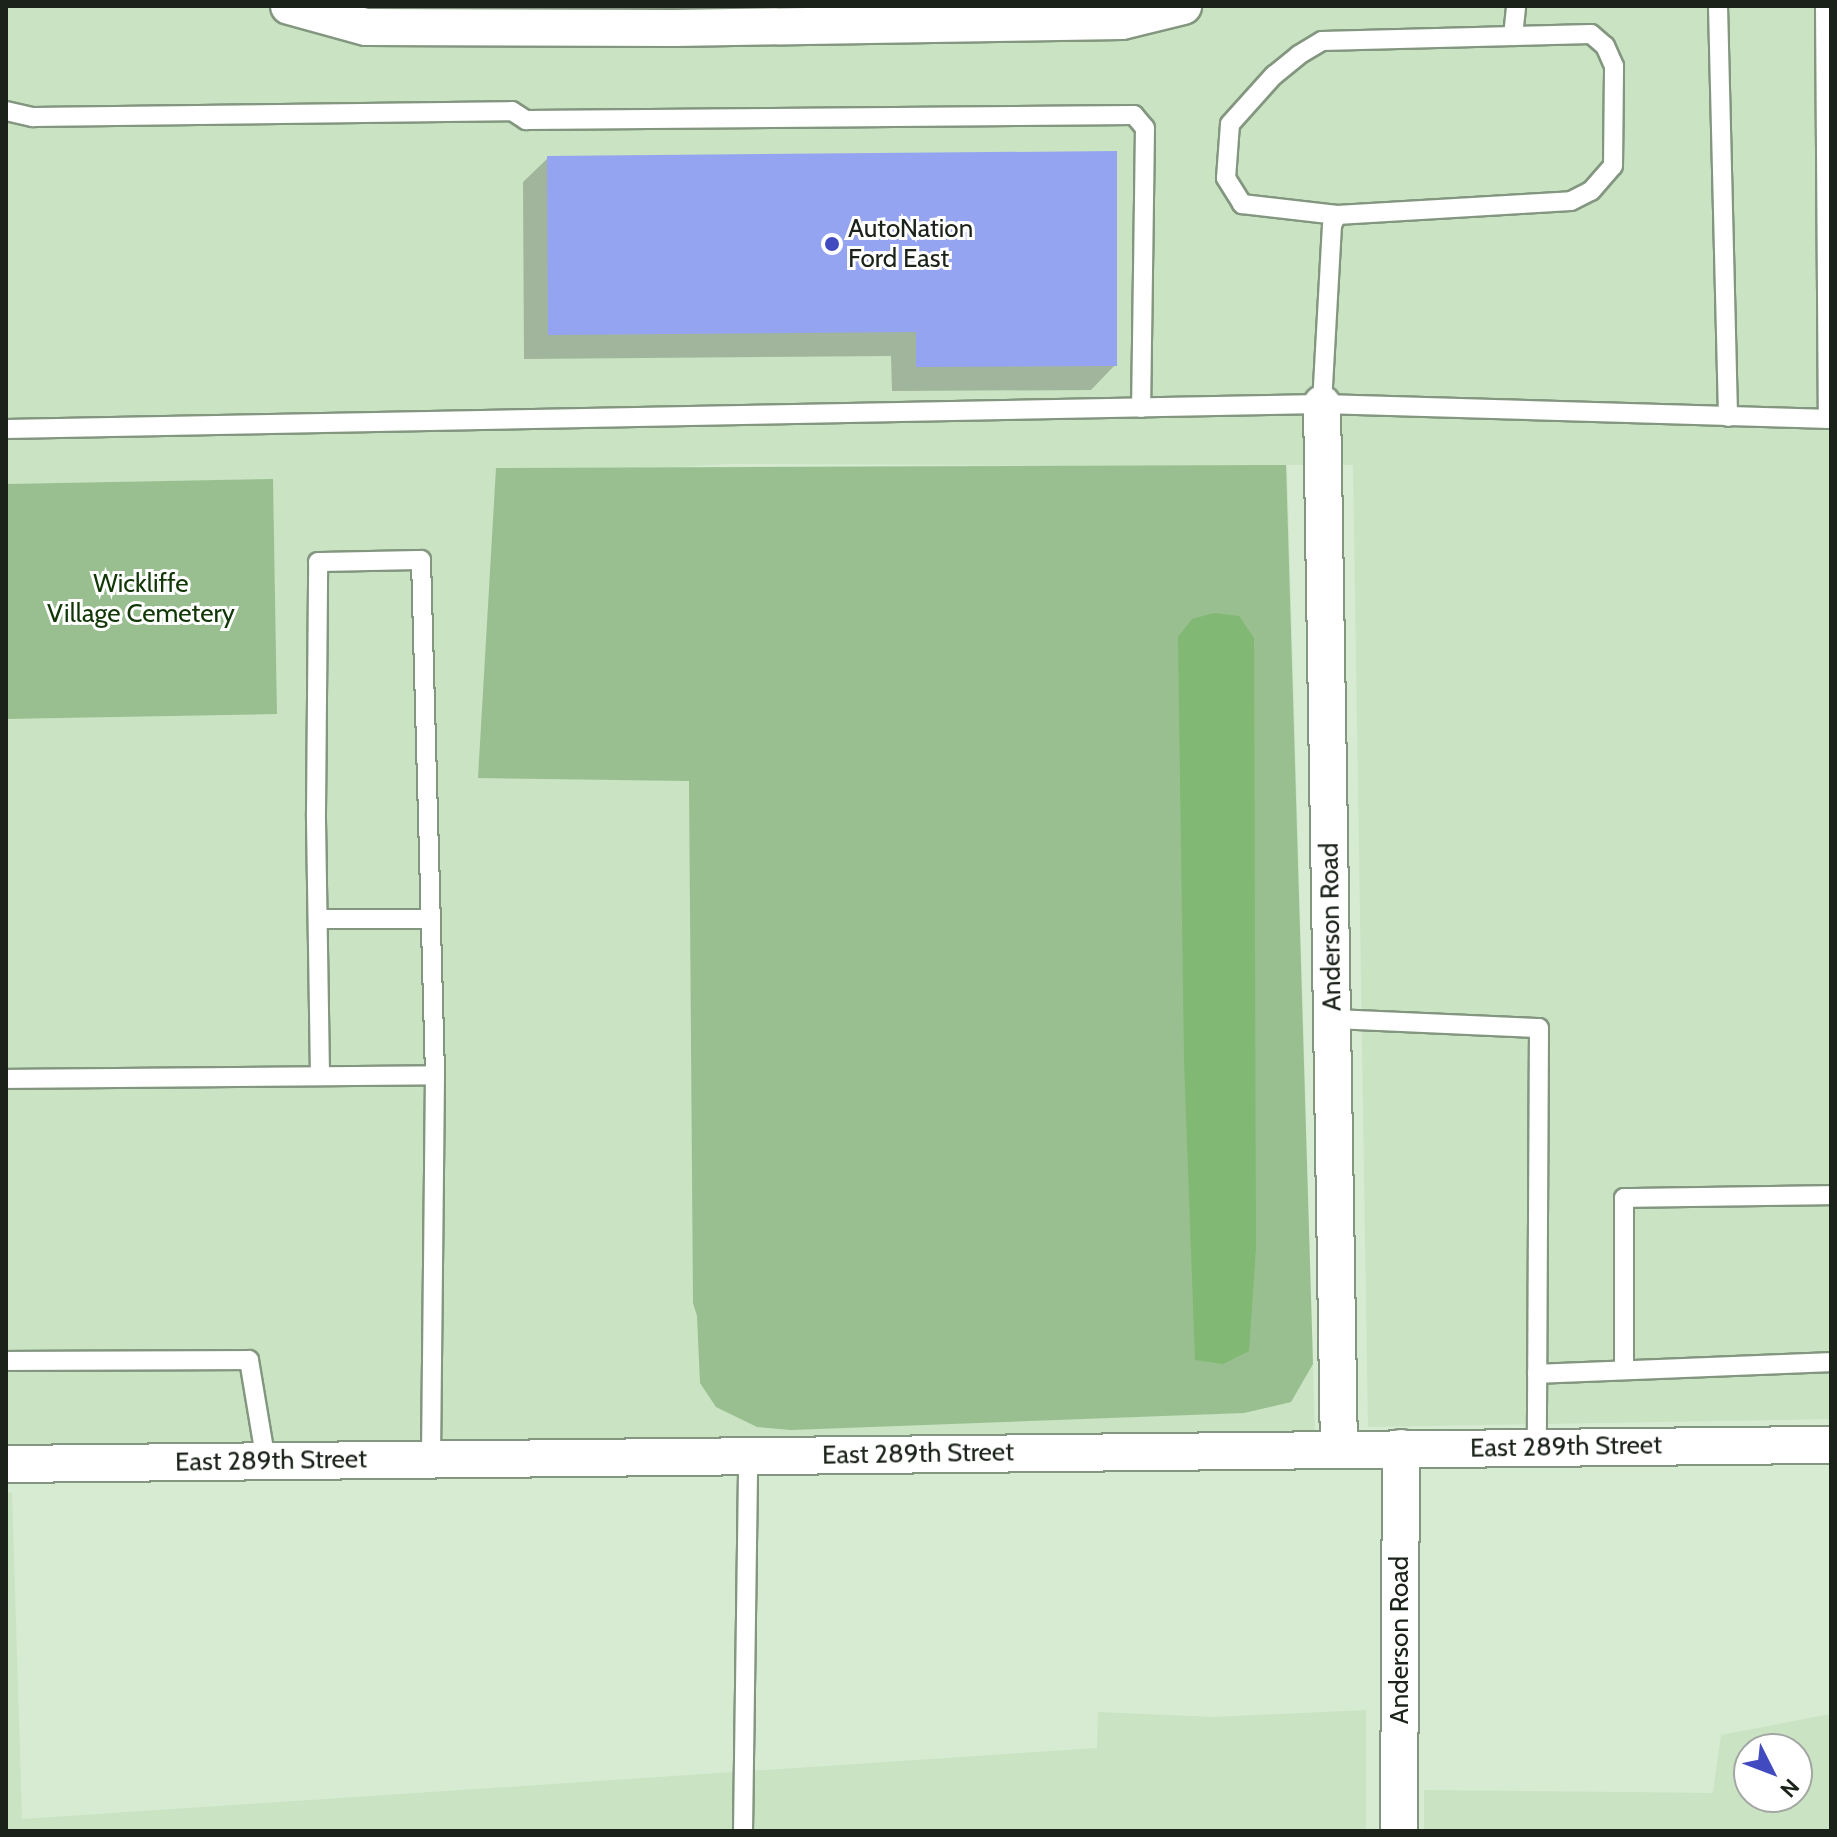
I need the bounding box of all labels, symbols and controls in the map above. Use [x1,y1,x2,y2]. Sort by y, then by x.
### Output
place label: AutoNation Ford East [848,213,973,274]
marker: AutoNation Ford East [823,235,841,253]
park label: Wickliffe Village Cemetery [47,568,235,630]
street label: Anderson Road [1314,843,1348,1011]
street label: East 289th Street [1470,1430,1662,1464]
street label: East 289th Street [822,1437,1014,1471]
street label: East 289th Street [175,1444,367,1478]
street label: Anderson Road [1384,1556,1416,1724]
north arrow [1733,1733,1813,1813]
text: N [1774,1773,1805,1803]

